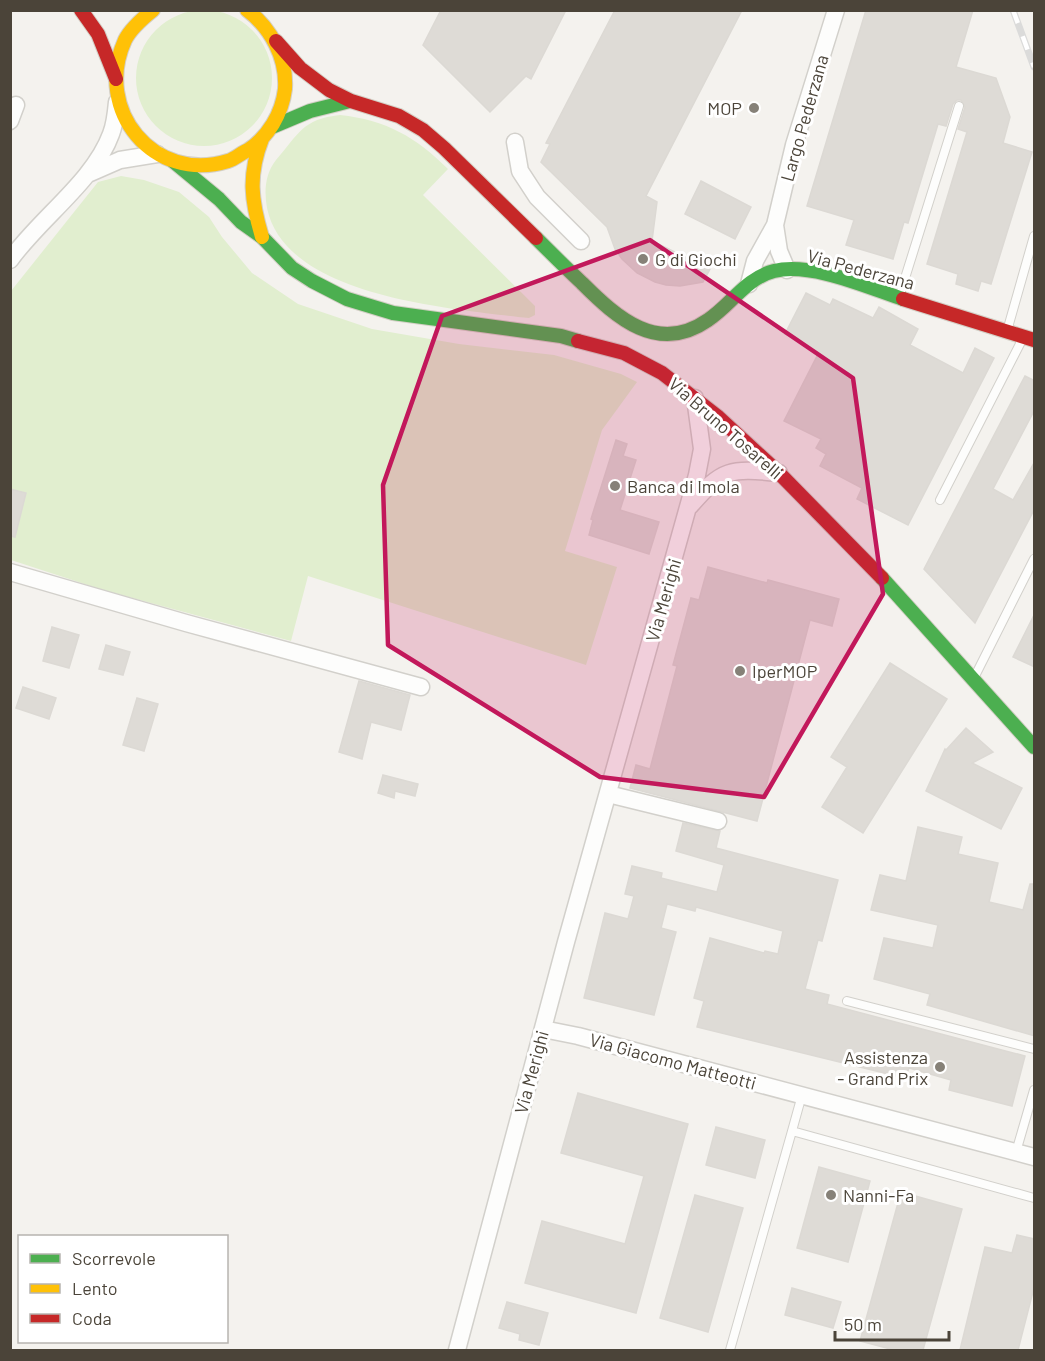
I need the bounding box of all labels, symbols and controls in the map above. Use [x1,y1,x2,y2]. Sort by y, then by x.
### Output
street label: Largo Pederzana [775,52,833,184]
place label: MOP [707,97,742,119]
marker: MOP [747,101,761,115]
street label: Via Pederzana [805,244,917,294]
place label: G di Giochi [655,248,737,270]
marker: G di Giochi [636,252,650,266]
street label: Via Bruno Tosarelli [664,372,788,484]
place label: Banca di Imola [627,475,740,497]
marker: Banca di Imola [608,479,622,493]
street label: Via Merighi [641,556,685,644]
place label: IperMOP [752,660,817,682]
marker: IperMOP [733,664,747,678]
street label: Via Merighi [509,1028,553,1116]
street label: Via Giacomo Matteotti [587,1028,759,1094]
place label: Assistenza - Grand Prix [837,1046,928,1089]
marker: Assistenza - Grand Prix [933,1060,947,1074]
place label: Nanni-Fa [843,1184,914,1206]
marker: Nanni-Fa [824,1188,838,1202]
legend [18,1235,228,1343]
text: Scorrevole [72,1247,156,1269]
text: Lento [72,1277,118,1299]
scale bar [835,1304,949,1342]
text: Coda [72,1307,112,1329]
text: 50 m [844,1313,882,1335]

